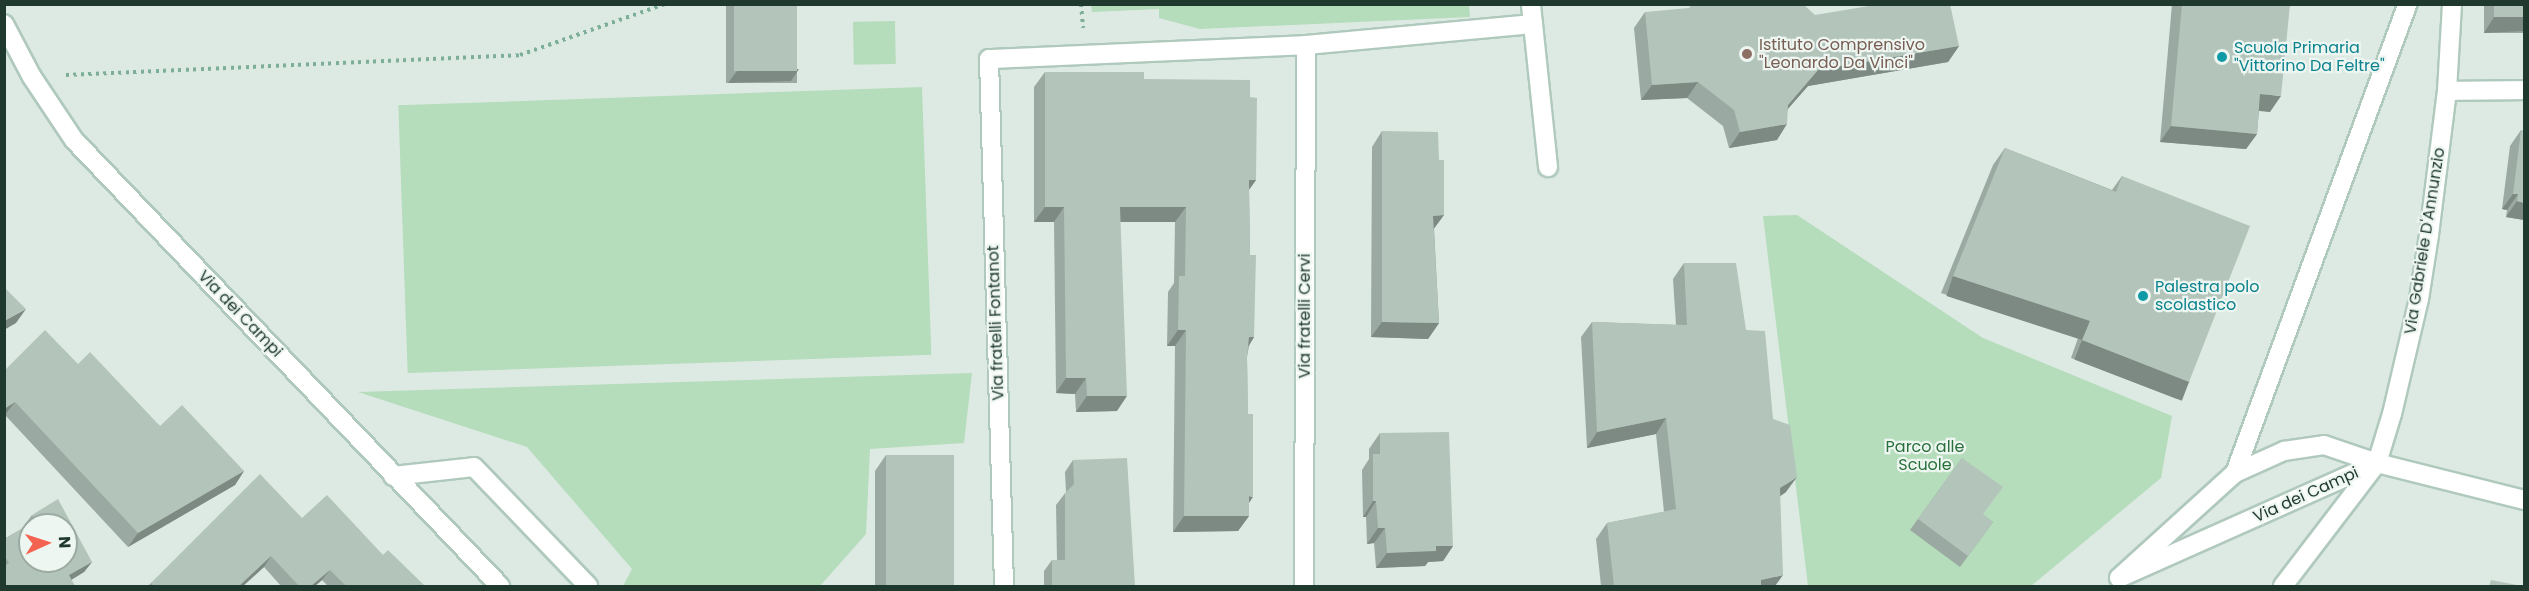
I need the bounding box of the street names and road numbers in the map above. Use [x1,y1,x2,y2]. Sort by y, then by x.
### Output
street label: Via Gabriele D'Annunzio [2401,146,2449,336]
street label: Via fratelli Fontanot [984,245,1008,401]
street label: Via fratelli Cervi [1295,254,1315,378]
street label: Via dei Campi [194,267,286,361]
street label: Via dei Campi [2250,463,2362,527]

